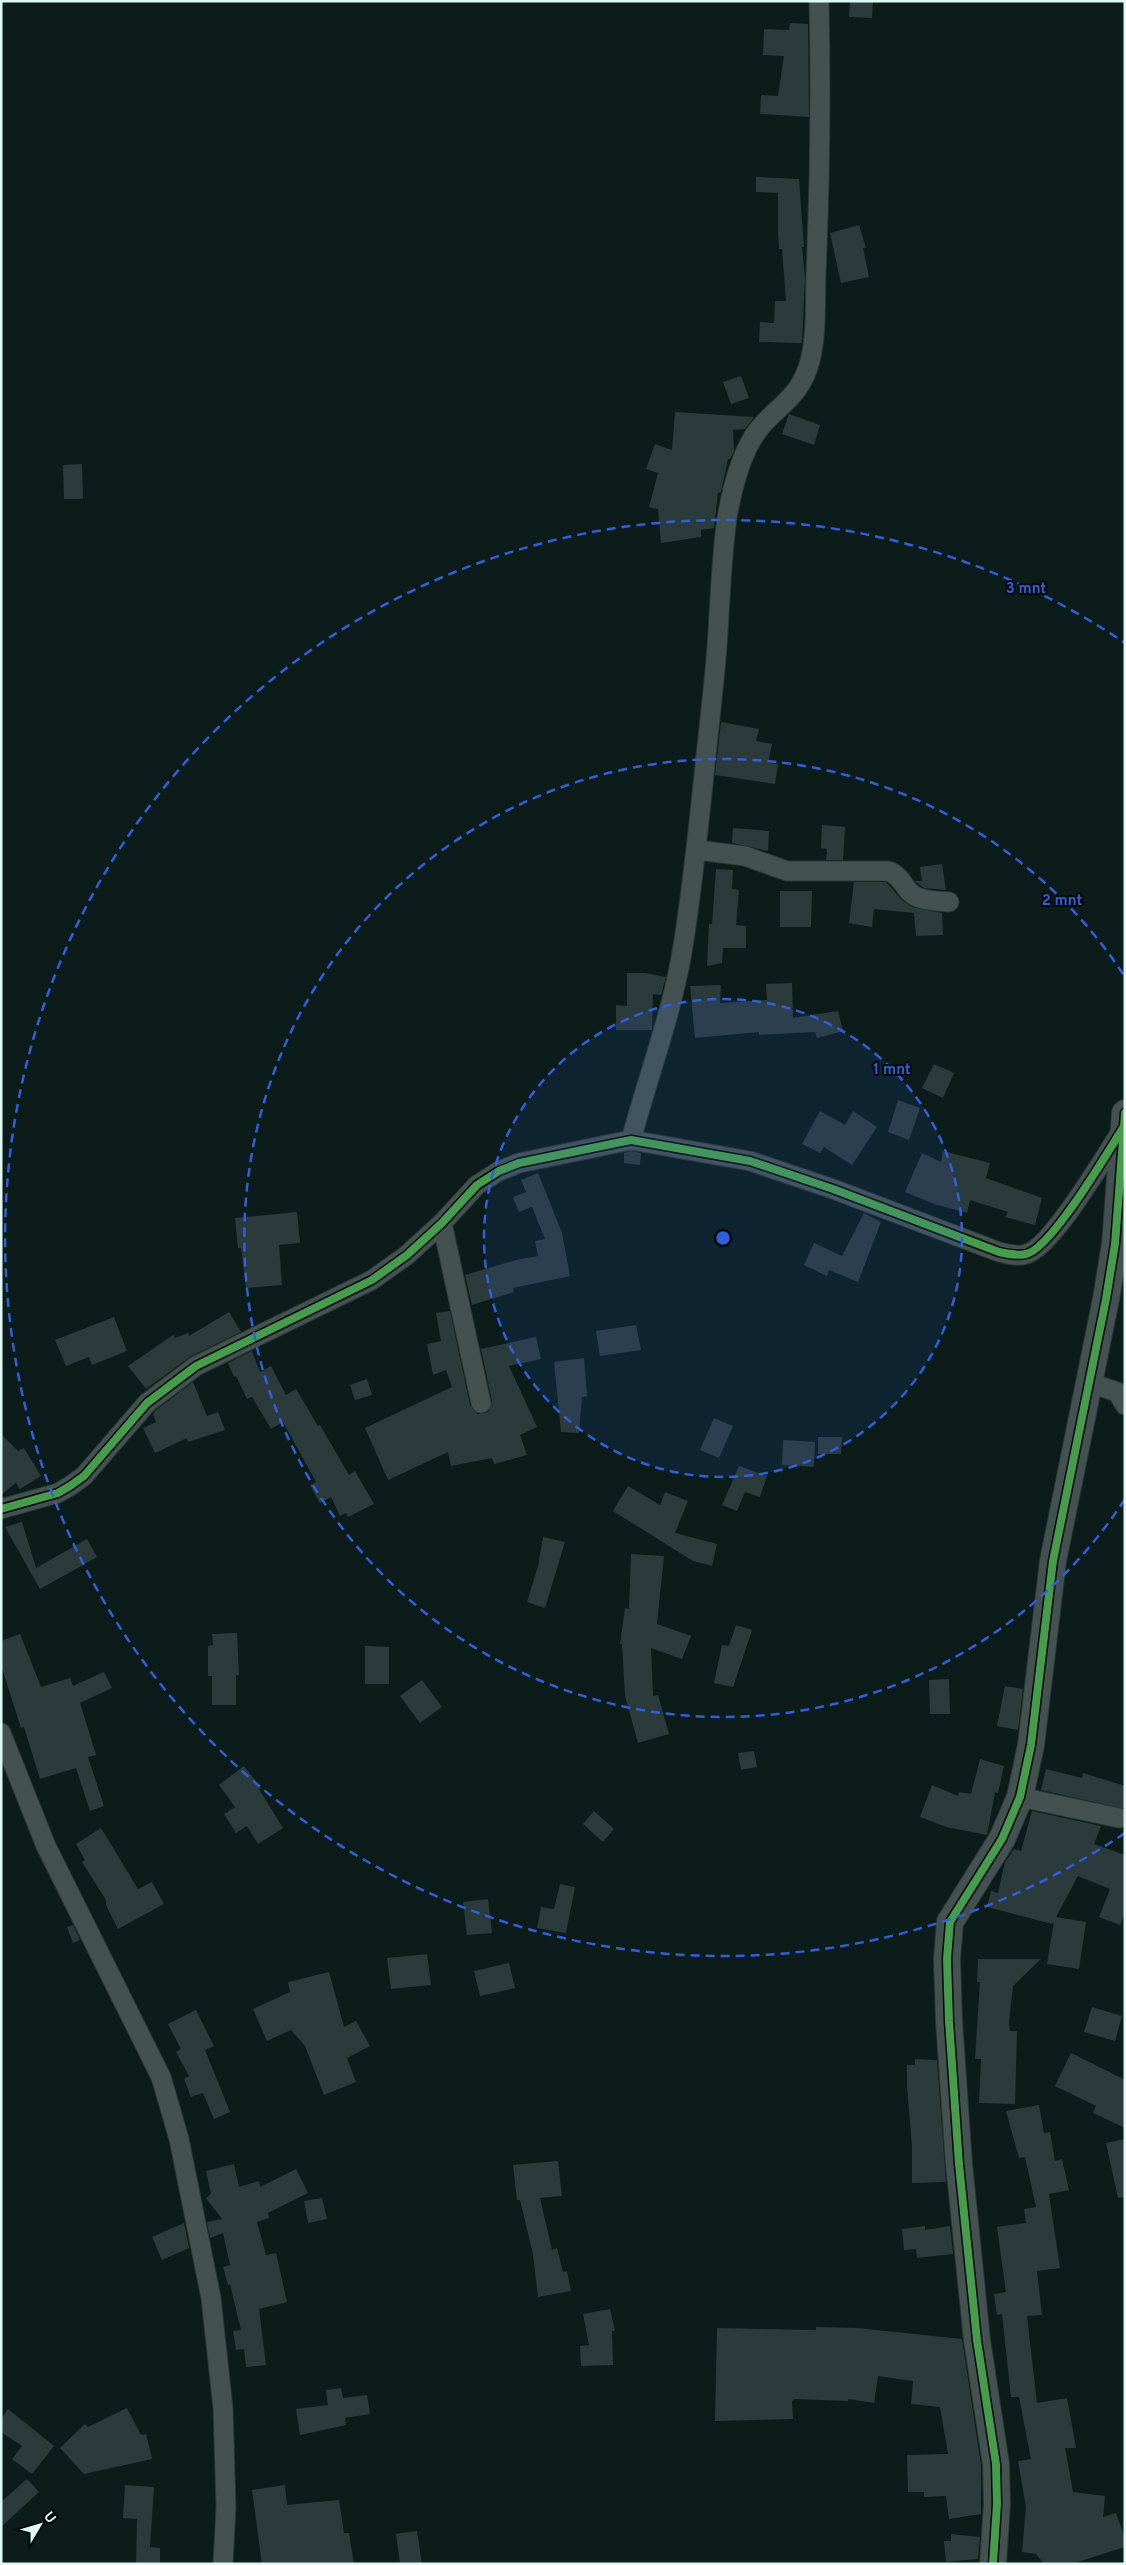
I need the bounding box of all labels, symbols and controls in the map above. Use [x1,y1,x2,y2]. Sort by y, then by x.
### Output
text: 3 mnt [1006,580,1046,599]
text: 2 mnt [1042,892,1082,911]
text: 1 mnt [873,1061,911,1080]
centre of rings [714,1229,732,1247]
north arrow [15,2500,65,2550]
text: U [39,2509,59,2527]

